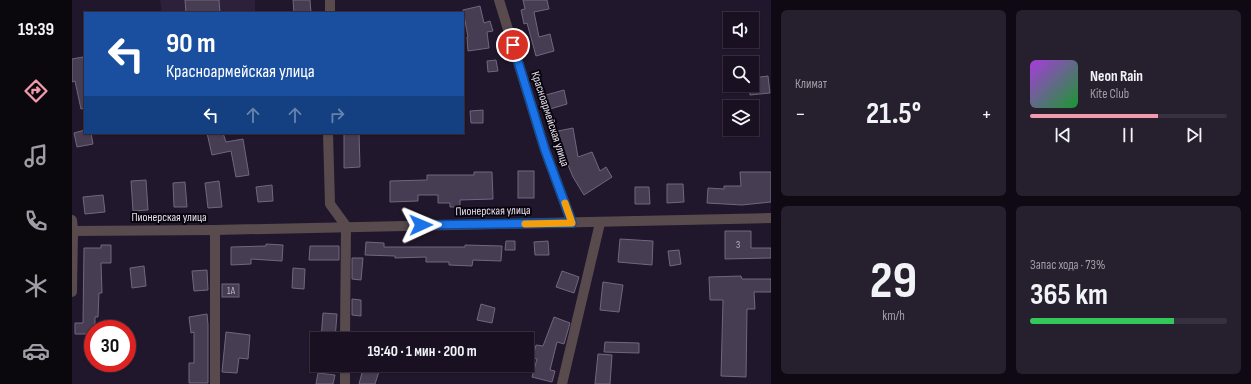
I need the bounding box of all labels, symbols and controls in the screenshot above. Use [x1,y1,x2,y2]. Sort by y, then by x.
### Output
map controls [723,12,759,136]
button: sound [723,12,759,48]
text: 19:39 [18,19,54,40]
text: 90 m [166,27,216,60]
icon: left [100,28,152,80]
pin [496,28,530,62]
icon: arrive [502,34,524,56]
button: search [723,56,759,92]
text: Красноармейская улица [166,61,315,82]
text: Neon Rain [1090,67,1143,86]
street label: Красноармейская улица [528,70,573,169]
text: Климат [795,76,827,92]
icon: directions [22,77,50,105]
text: Kite Club [1090,86,1129,102]
text: 21.5° [866,96,921,132]
button: layers [723,100,759,136]
text: − [795,101,806,128]
text: + [981,101,992,128]
icon: left [200,104,222,126]
icon: ahead [242,104,264,126]
icon: ahead [284,104,306,126]
icon: right [326,104,348,126]
icon: previous [1052,124,1074,146]
icon: pause [1117,124,1139,146]
icon: next [1183,124,1205,146]
icon: music [22,142,50,170]
street label: Пионерская улица [455,203,531,219]
position arrow [400,204,442,246]
icon: phone [22,207,50,235]
street label: Пионерская улица [131,210,207,225]
house number: 3 [736,239,740,251]
text: 29 [870,250,917,313]
text: Запас хода · 73% [1030,257,1105,273]
icon: climate [22,272,50,300]
text: 365 km [1030,277,1108,313]
house number: 1А [227,285,236,297]
text: km/h [882,308,905,324]
speed limit sign: 30 [84,320,136,372]
icon: car [22,337,50,365]
text: 19:40 · 1 мин · 200 m [367,342,477,361]

